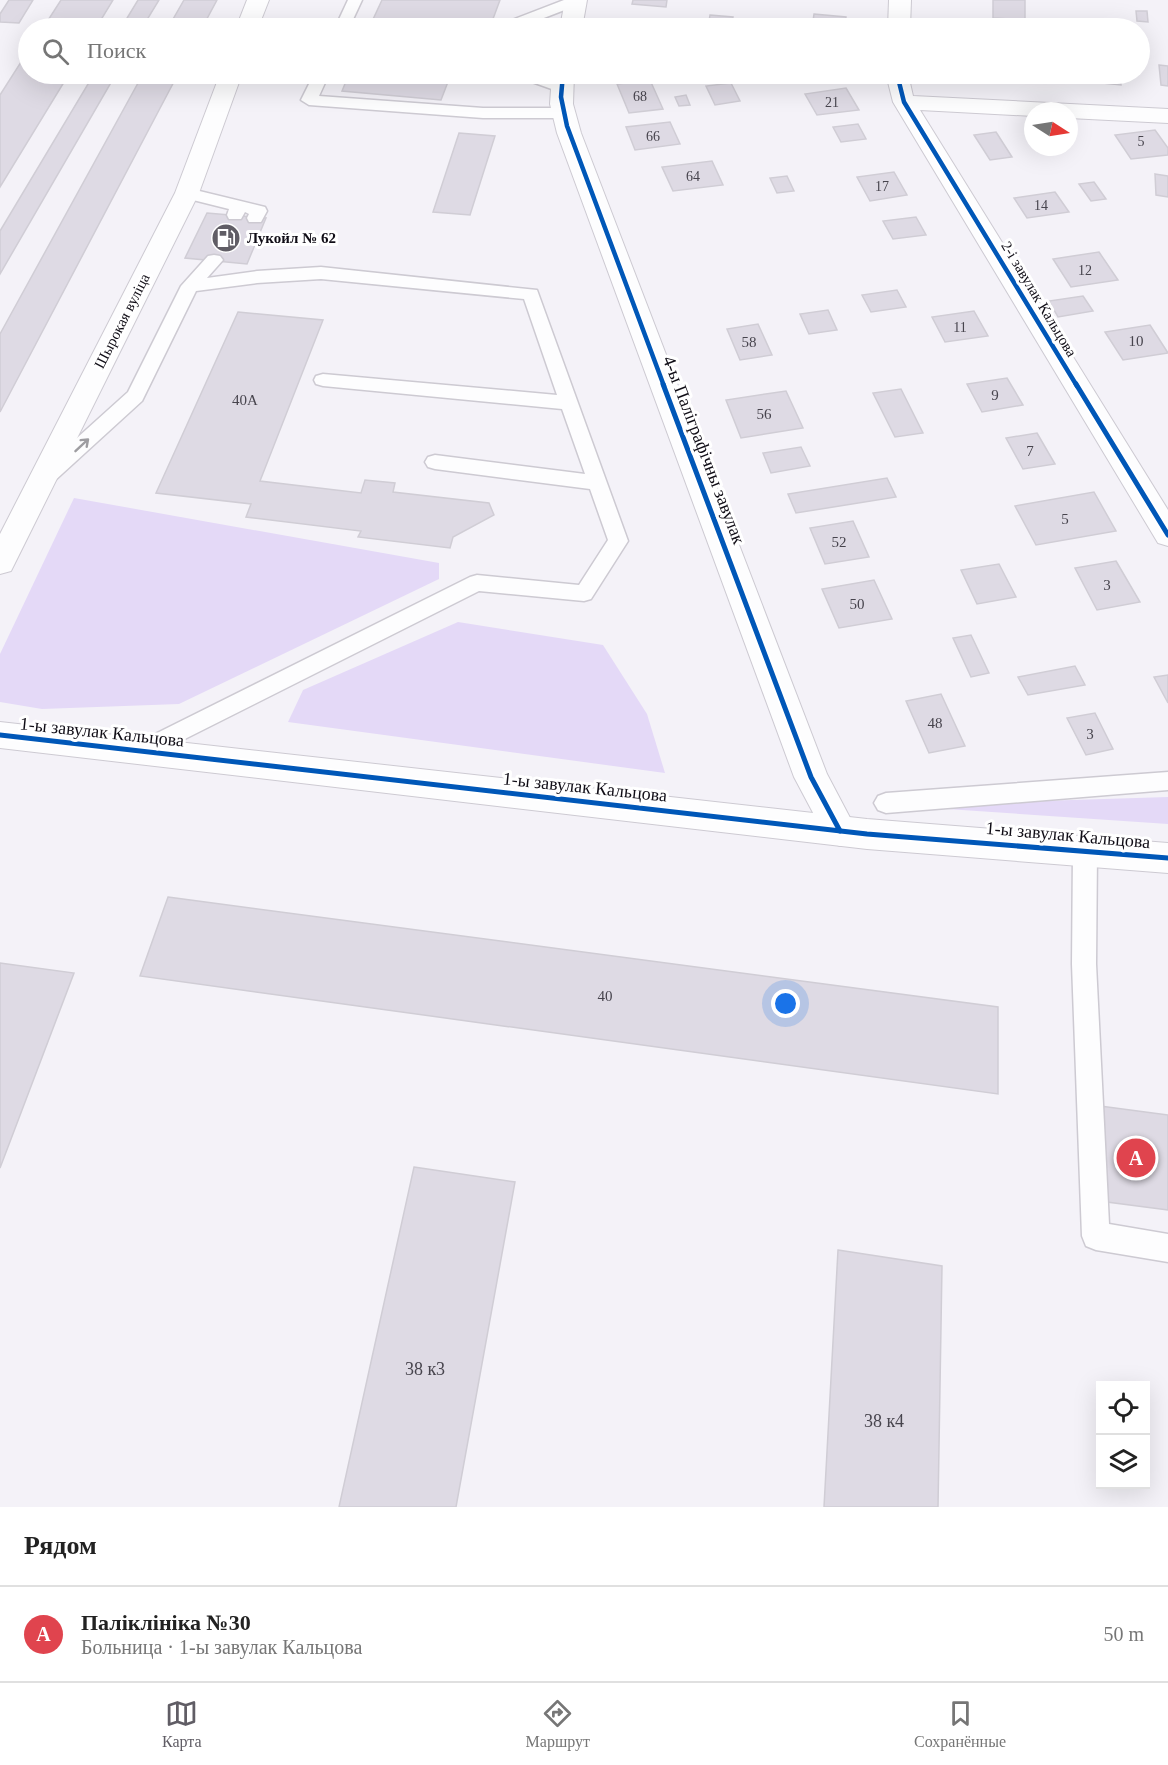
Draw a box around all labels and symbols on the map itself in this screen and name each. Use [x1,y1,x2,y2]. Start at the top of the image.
house number: 68 [633,89,647,104]
house number: 21 [825,95,839,110]
north arrow [1024,102,1078,156]
house number: 66 [646,129,660,144]
house number: 5 [1138,134,1145,149]
house number: 64 [686,169,700,184]
house number: 17 [875,179,889,194]
house number: 14 [1034,198,1048,213]
fuel station icon: Лукойл № 62 [210,222,242,254]
place label: Лукойл № 62 [247,230,336,246]
street label: 2-і завулак Кальцова [998,238,1080,360]
house number: 12 [1078,263,1092,278]
street label: Шырокая вуліца [91,271,153,371]
house number: 11 [953,320,967,335]
house number: 10 [1129,333,1144,349]
house number: 58 [742,334,757,350]
street label: 4-ы Паліграфічны завулак [659,353,749,547]
house number: 9 [991,387,999,403]
house number: 40А [232,392,258,408]
house number: 56 [757,406,772,422]
one-way arrow [74,438,89,452]
house number: 7 [1026,443,1034,459]
house number: 5 [1061,511,1069,527]
house number: 52 [832,534,847,550]
house number: 3 [1103,577,1111,593]
house number: 50 [850,596,865,612]
street label: 1-ы завулак Кальцова [19,713,185,751]
house number: 48 [928,715,943,731]
house number: 3 [1086,726,1094,742]
street label: 1-ы завулак Кальцова [502,768,668,806]
street label: 1-ы завулак Кальцова [985,818,1151,852]
house number: 40 [598,988,613,1004]
your location [771,989,800,1018]
pin: A [1116,1136,1156,1180]
house number: 38 к3 [405,1359,445,1379]
house number: 38 к4 [864,1411,904,1431]

